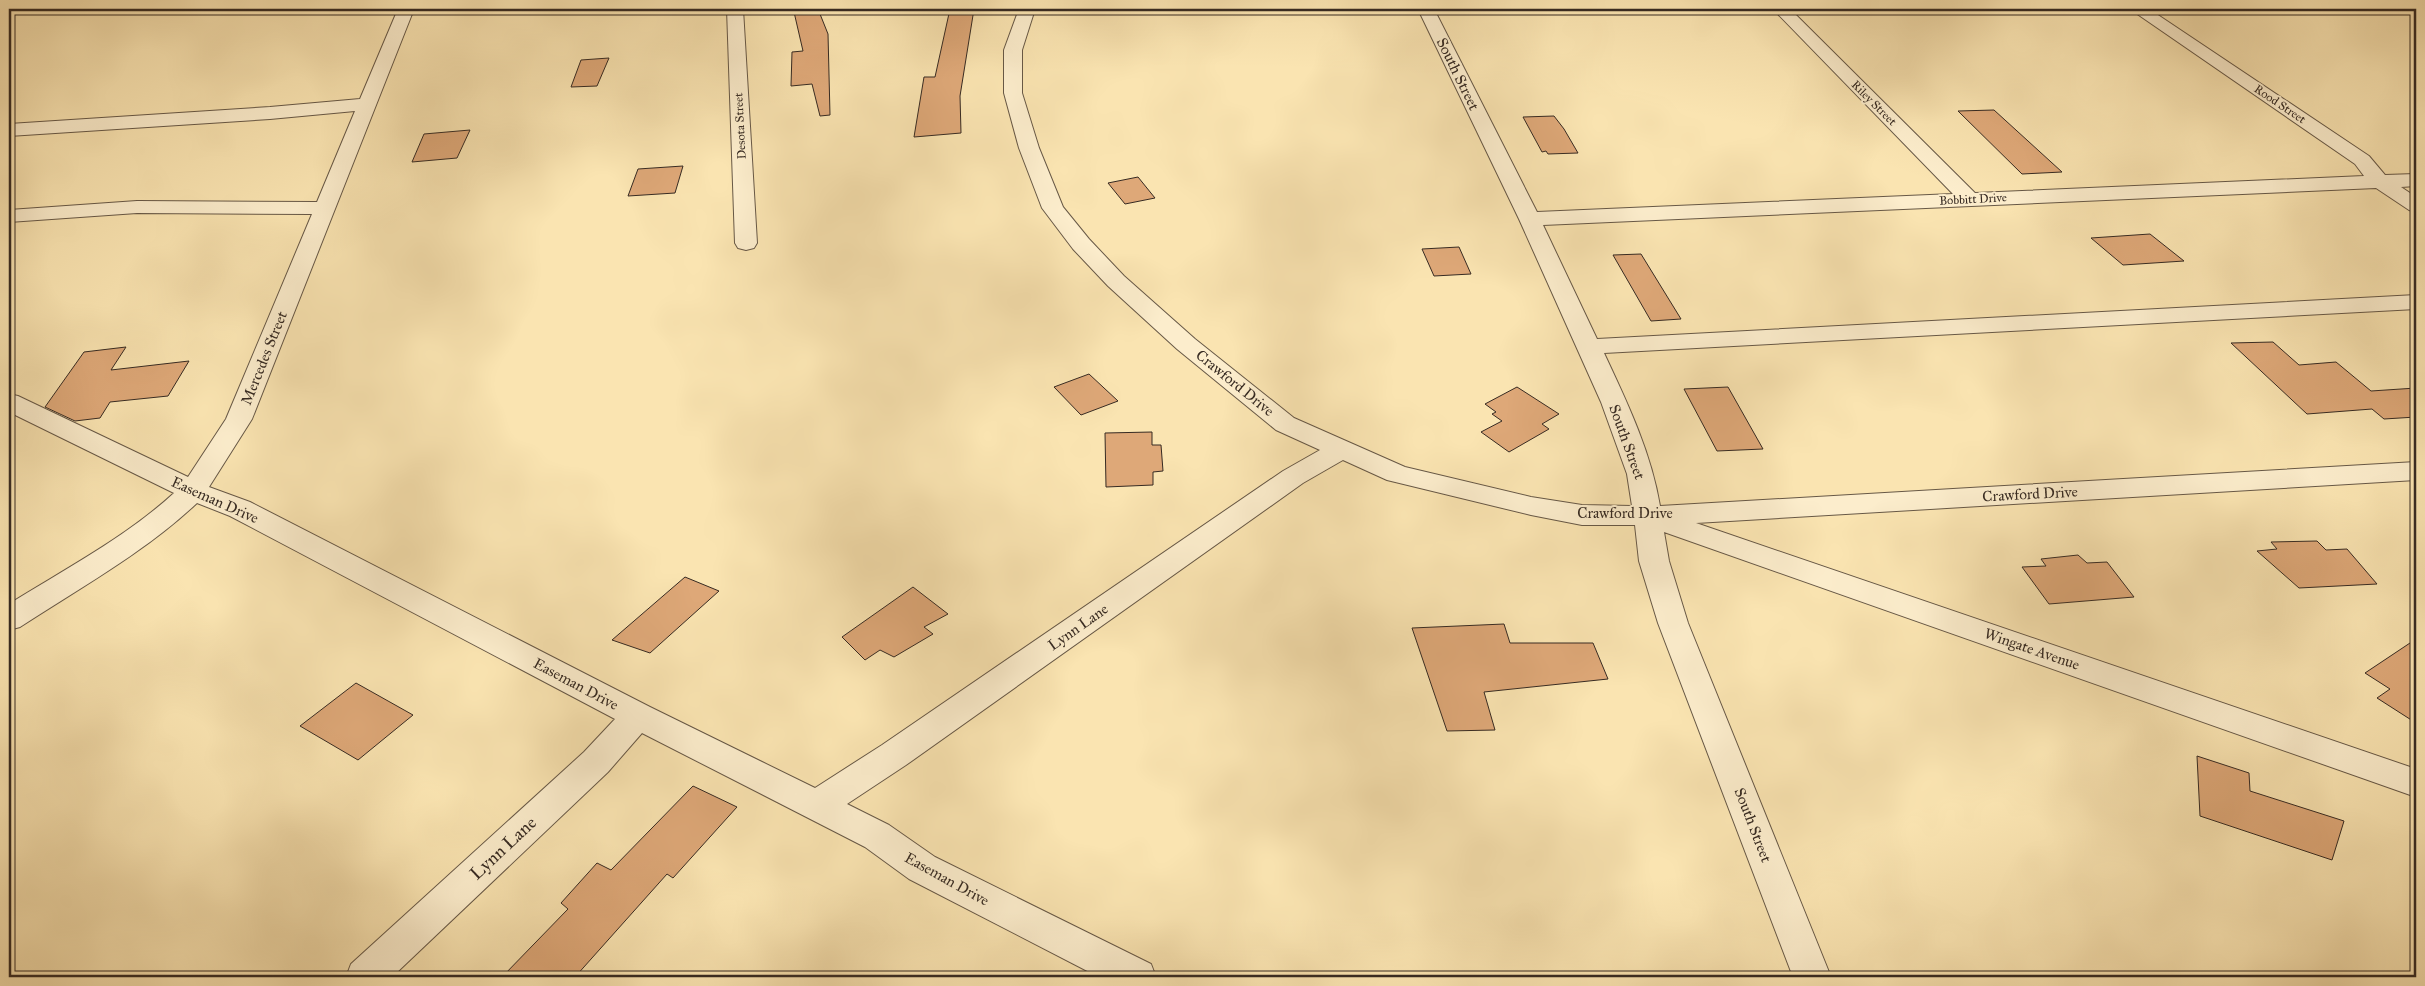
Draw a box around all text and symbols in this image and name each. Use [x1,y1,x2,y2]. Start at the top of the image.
street label: South Street [1433,35,1484,114]
street label: Riley Street [1849,78,1900,129]
street label: Rood Street [2252,82,2309,127]
street label: Desota Street [731,92,749,160]
street label: Bobbitt Drive [1939,190,2007,208]
street label: Mercedes Street [237,308,291,407]
street label: Crawford Drive [1192,346,1278,420]
street label: South Street [1605,402,1649,483]
street label: Easeman Drive [169,473,261,527]
street label: Crawford Drive [1982,483,2078,505]
street label: Crawford Drive [1577,504,1673,522]
street label: Lynn Lane [1045,600,1111,654]
street label: Wingate Avenue [1982,624,2082,674]
street label: Easeman Drive [530,654,622,714]
street label: South Street [1731,785,1776,865]
street label: Lynn Lane [465,812,541,884]
street label: Easeman Drive [902,848,992,910]

